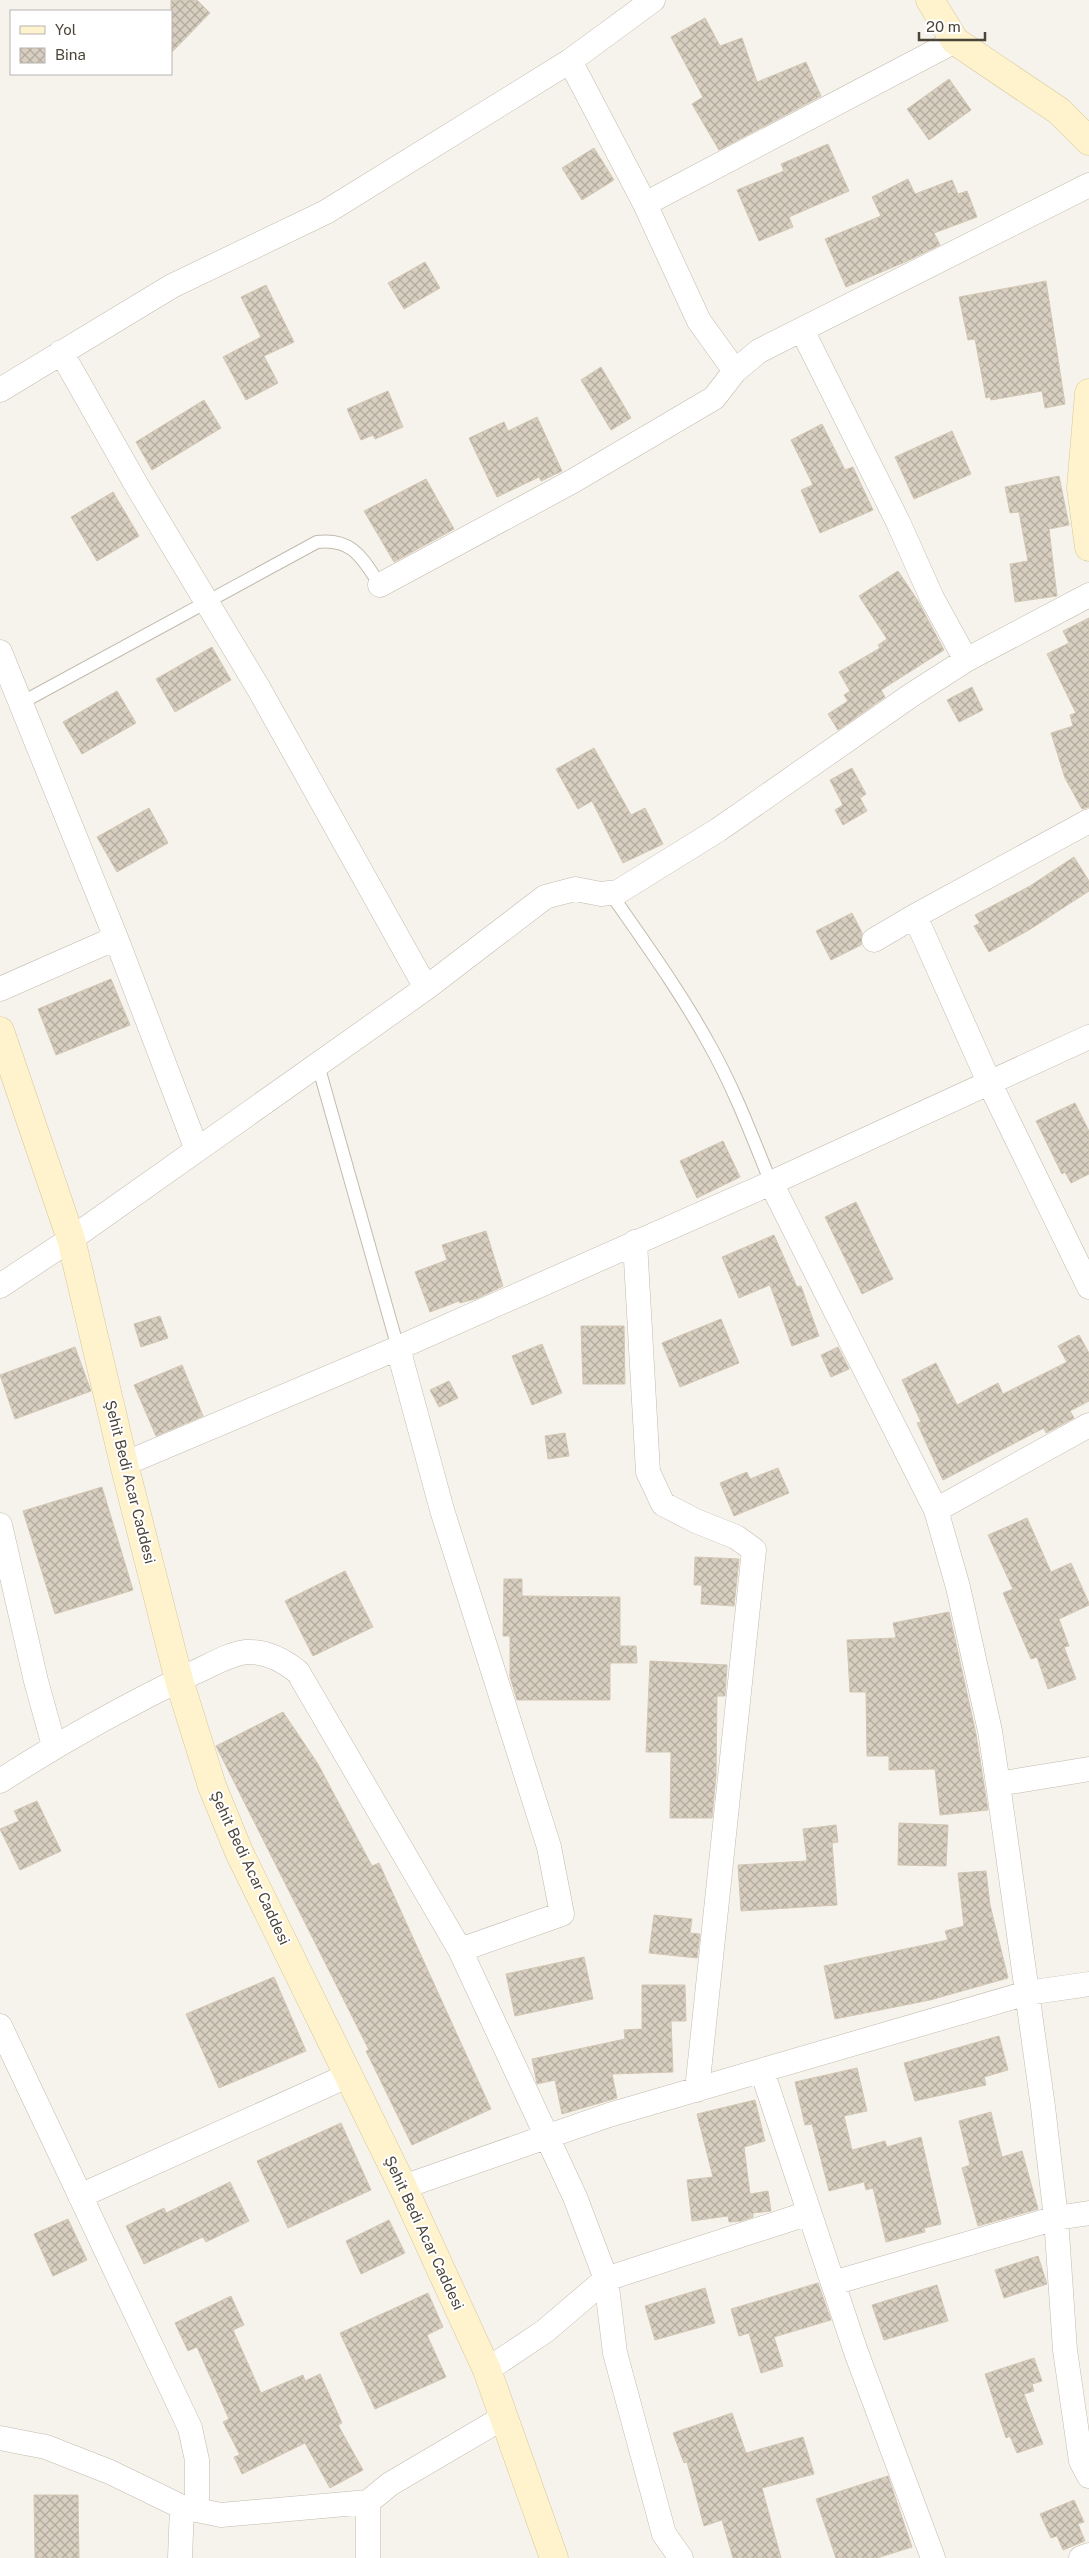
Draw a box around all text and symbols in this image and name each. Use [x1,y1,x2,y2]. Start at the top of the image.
legend [10,10,172,75]
scale bar [919,10,985,42]
text: 20 m [926,18,961,35]
text: Yol [55,21,76,38]
text: Bina [55,46,86,63]
street label: Şehit Bedi Acar Caddesi [102,1398,159,1565]
street label: Şehit Bedi Acar Caddesi [207,1788,294,1947]
street label: Şehit Bedi Acar Caddesi [381,2153,468,2312]

